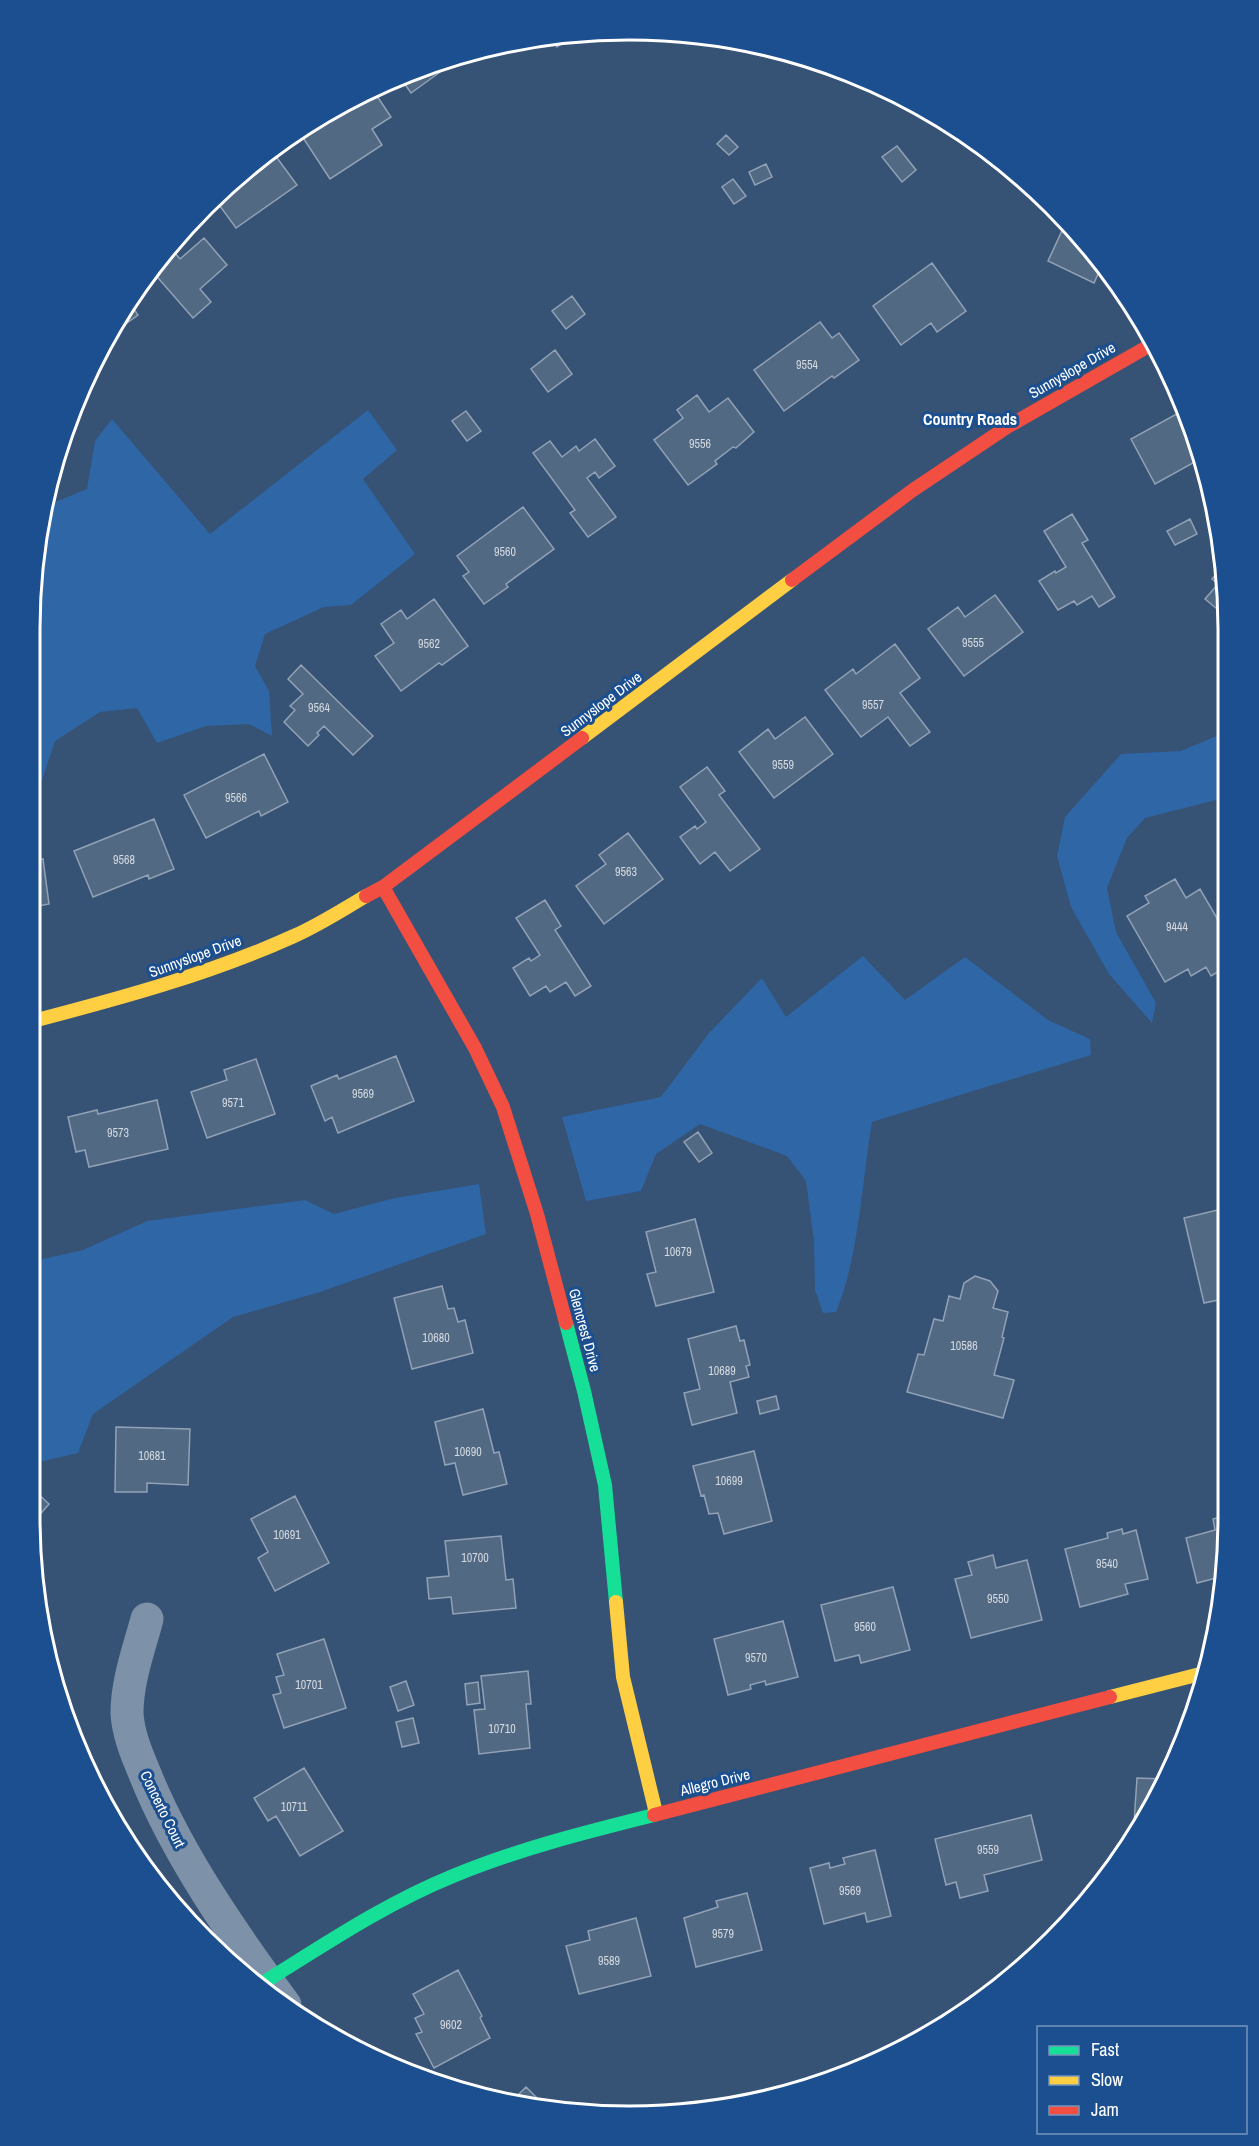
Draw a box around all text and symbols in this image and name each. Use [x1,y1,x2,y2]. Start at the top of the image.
street label: Sunnyslope Drive [1025,337,1119,403]
house number: 9554 [796,357,818,373]
district label: Country Roads [923,408,1017,430]
house number: 9556 [689,436,711,452]
house number: 9560 [494,544,516,560]
house number: 9555 [962,635,984,651]
house number: 9562 [418,636,440,652]
street label: Sunnyslope Drive [556,666,646,742]
house number: 9557 [862,697,884,713]
house number: 9564 [308,700,330,716]
house number: 9559 [772,757,794,773]
house number: 9566 [225,790,247,806]
house number: 9568 [113,852,135,868]
house number: 9563 [615,864,637,880]
house number: 9444 [1166,919,1188,935]
street label: Sunnyslope Drive [146,929,244,982]
house number: 9569 [352,1086,374,1102]
house number: 9571 [222,1095,244,1111]
house number: 9573 [107,1125,129,1141]
house number: 10679 [664,1244,692,1260]
street label: Glencrest Drive [564,1286,606,1374]
house number: 10680 [422,1330,450,1346]
house number: 10586 [950,1338,978,1354]
house number: 10689 [708,1363,736,1379]
house number: 10690 [454,1444,482,1460]
house number: 10681 [138,1448,166,1464]
house number: 10699 [715,1473,743,1489]
house number: 10691 [273,1527,301,1543]
house number: 10700 [461,1550,489,1566]
house number: 9540 [1096,1556,1118,1572]
house number: 9550 [987,1591,1009,1607]
house number: 9560 [854,1619,876,1635]
house number: 9570 [745,1650,767,1666]
house number: 10701 [295,1677,323,1693]
house number: 10710 [488,1721,516,1737]
street label: Allegro Drive [677,1763,752,1801]
street label: Concerto Court [135,1767,191,1852]
house number: 10711 [281,1799,308,1815]
house number: 9559 [977,1842,999,1858]
house number: 9569 [839,1883,861,1899]
house number: 9579 [712,1926,734,1942]
house number: 9589 [598,1953,620,1969]
house number: 9602 [440,2017,462,2033]
legend [1037,2026,1247,2134]
text: Fast [1091,2037,1119,2062]
text: Slow [1091,2067,1123,2092]
text: Jam [1091,2097,1119,2122]

